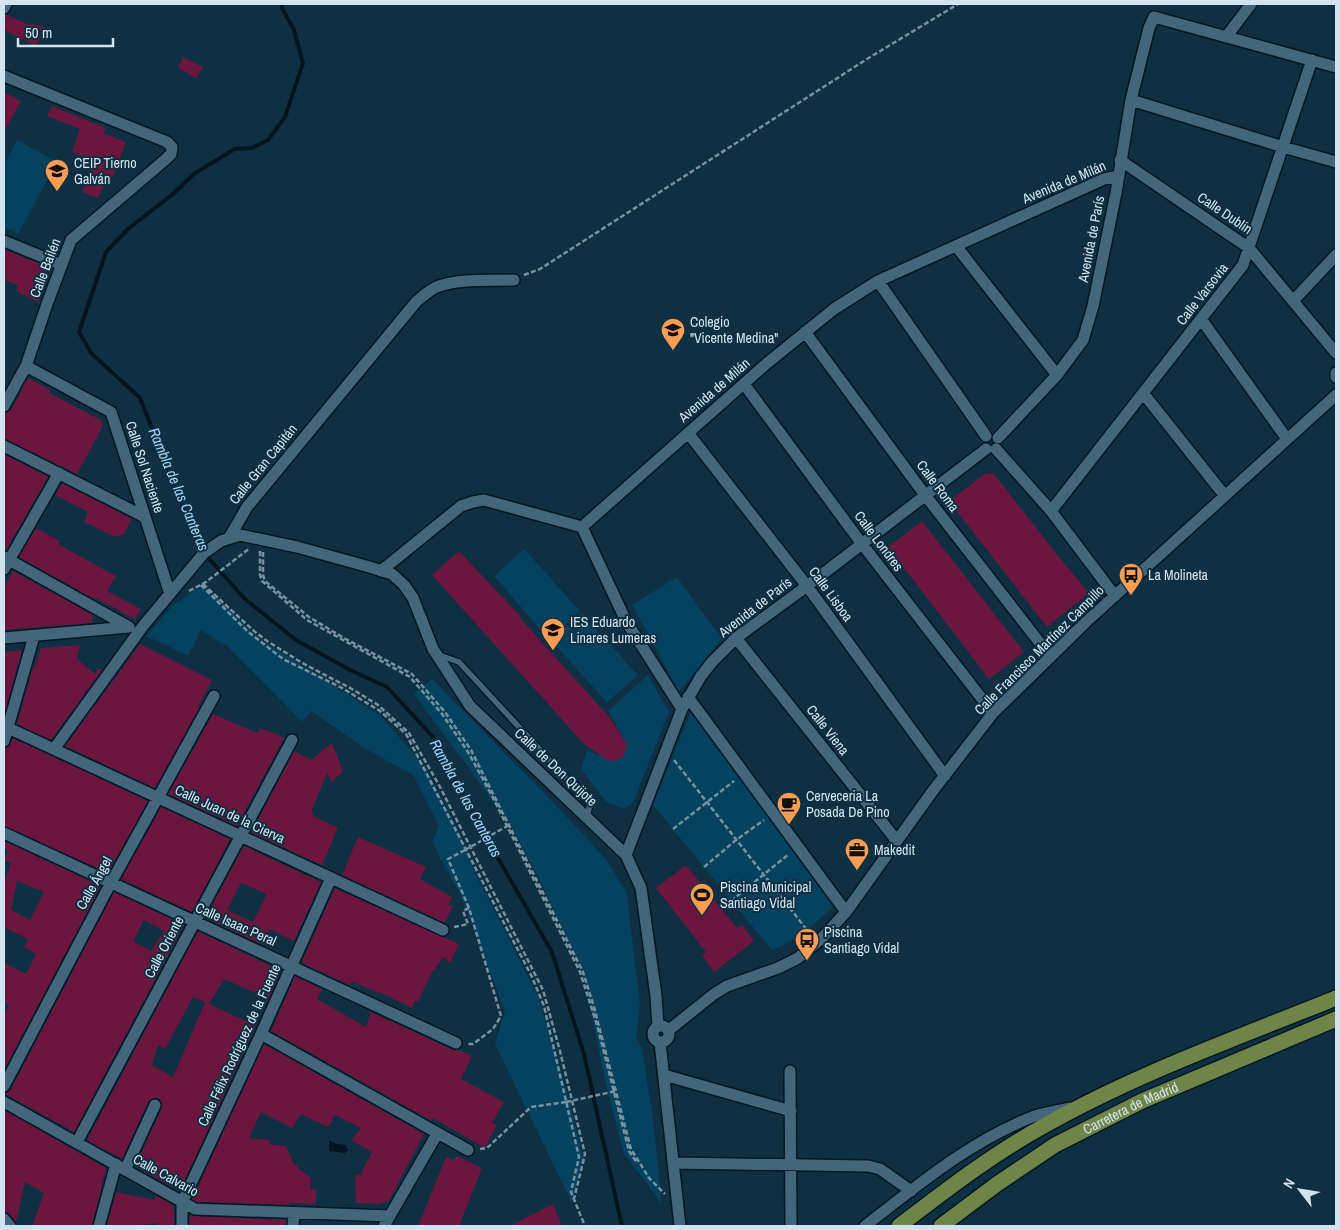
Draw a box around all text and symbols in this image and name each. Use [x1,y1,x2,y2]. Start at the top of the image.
scale bar [18,15,112,47]
text: 50 m [25,22,52,43]
place label: CEIP Tierno Galván [74,154,137,188]
street label: Avenida de Milán [1019,156,1109,208]
school or university icon: CEIP Tierno Galván [44,158,70,192]
street label: Calle Dublín [1194,188,1256,238]
street label: Avenida de París [1074,194,1108,285]
street label: Calle Bailén [26,236,64,300]
street label: Calle Varsovia [1172,259,1232,329]
place label: Colegio "Vicente Medina" [690,313,778,347]
school or university icon: Colegio "Vicente Medina" [660,317,686,351]
street label: Avenida de Milán [674,354,754,427]
street label: Calle Sol Naciente [122,419,168,515]
street label: Calle Gran Capitán [225,420,301,508]
water label: Rambla de las Canteras [144,424,214,554]
street label: Calle Roma [913,457,964,516]
street label: Calle Londres [850,507,908,575]
bus stop icon: La Molineta [1118,562,1144,596]
street label: Calle Lisboa [805,563,857,626]
place label: La Molineta [1148,566,1209,584]
street label: Avenida de París [714,573,795,642]
street label: Calle Francisco Martínez Campillo [970,581,1108,719]
place label: IES Eduardo Linares Lumeras [570,613,656,647]
school or university icon: IES Eduardo Linares Lumeras [540,617,566,651]
street label: Calle Viena [803,701,854,759]
street label: Calle de Don Quijote [511,724,601,810]
water label: Rambla de las Canteras [425,735,507,861]
street label: Calle Juan de la Cierva [172,781,288,848]
place label: Cerveceria La Posada De Pino [806,787,890,821]
cafe icon: Cerveceria La Posada De Pino [776,791,802,825]
office icon: Makedit [844,837,870,871]
place label: Makedit [874,841,915,859]
street label: Calle Ángel [72,853,116,913]
place label: Piscina Municipal Santiago Vidal [720,878,811,912]
sports icon: Piscina Municipal Santiago Vidal [689,882,715,916]
street label: Calle Isaac Peral [193,898,279,950]
street label: Calle Oriente [140,913,188,981]
place label: Piscina Santiago Vidal [824,923,899,957]
bus stop icon: Piscina Santiago Vidal [794,927,820,961]
street label: Calle Félix Rodríguez de la Fuente [193,961,285,1129]
street label: Carretera de Madrid [1080,1078,1181,1138]
street label: Calle Calvario [130,1150,202,1200]
north arrow [1275,1165,1325,1215]
text: N [1279,1175,1299,1191]

